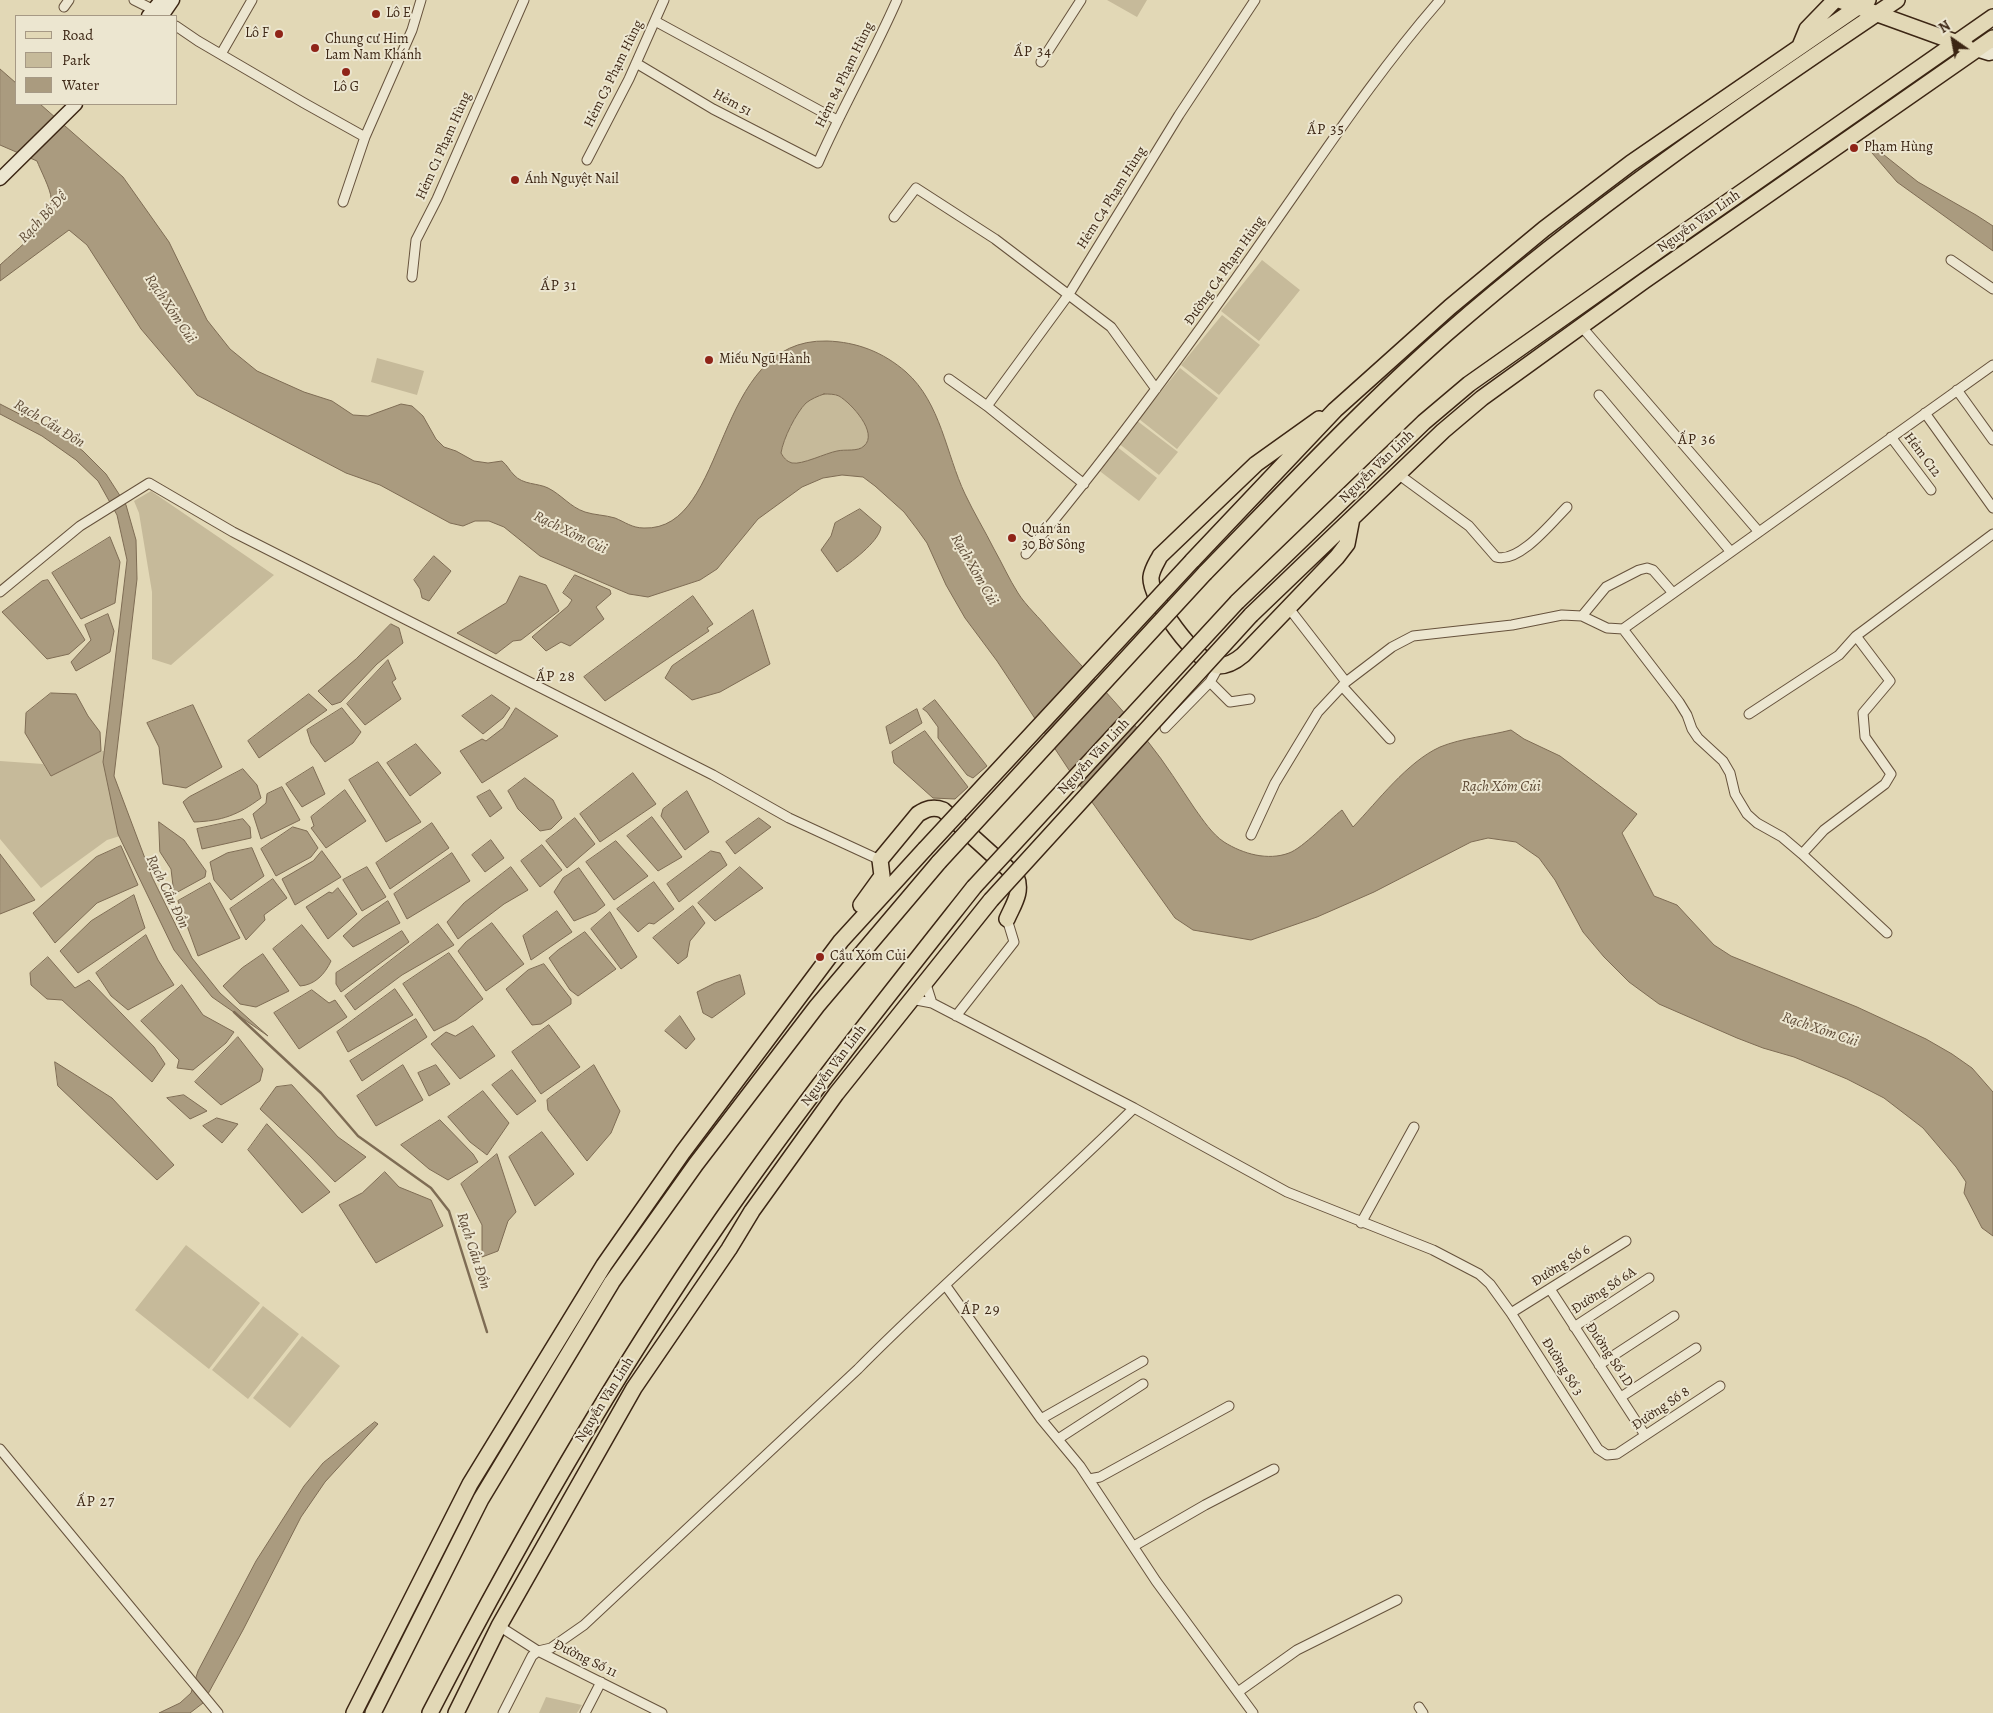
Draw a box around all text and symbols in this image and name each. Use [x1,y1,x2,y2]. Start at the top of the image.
place label: Lô E [386,6,411,22]
marker: Lô E [370,8,382,20]
legend [15,15,178,105]
north arrow [1928,15,1978,65]
text: N [1935,16,1954,38]
street label: Hẻm C3 Phạm Hùng [581,18,647,130]
street label: Hẻm 84 Phạm Hùng [812,19,878,131]
text: Road [62,25,93,45]
place label: Lô F [245,26,269,42]
marker: Lô F [273,28,285,40]
place label: Chung cư Him Lam Nam Khánh [325,32,422,64]
marker: Chung cư Him Lam Nam Khánh [309,42,321,54]
district label: ẤP 34 [1013,43,1053,61]
text: Park [62,50,90,70]
marker: Lô G [340,66,352,78]
text: Water [62,75,99,95]
place label: Lô G [333,80,359,96]
street label: Hẻm 51 [710,86,754,120]
street label: Hẻm C1 Phạm Hùng [413,89,475,203]
district label: ẤP 35 [1307,121,1345,139]
place label: Phạm Hùng [1864,140,1933,156]
marker: Phạm Hùng [1848,142,1860,154]
street label: Hẻm C4 Phạm Hùng [1074,144,1150,252]
place label: Ánh Nguyệt Nail [525,172,619,188]
marker: Ánh Nguyệt Nail [509,174,521,186]
street label: Nguyễn Văn Linh [1654,187,1744,257]
water label: Rạch Bồ Đề [15,189,71,247]
street label: Đường C4 Phạm Hủng [1181,213,1269,329]
water label: Rạch Xóm Củi [140,271,200,347]
district label: ẤP 31 [540,277,578,295]
place label: Miếu Ngũ Hành [719,352,810,368]
marker: Miếu Ngũ Hành [703,354,715,366]
water label: Rạch Cầu Đồn [10,396,88,452]
street label: Nguyễn Văn Linh [1336,427,1418,507]
street label: Hẻm C12 [1900,430,1944,480]
district label: ẤP 36 [1677,431,1717,449]
water label: Rạch Xóm Củi [530,508,610,558]
place label: Quán ăn 30 Bờ Sông [1022,522,1085,554]
water label: Rạch Xóm Củi [946,531,1002,609]
marker: Quán ăn 30 Bờ Sông [1006,532,1018,544]
district label: ẤP 28 [536,668,576,686]
street label: Nguyễn Văn Linh [1055,716,1133,798]
water label: Rạch Xóm Củi [1461,778,1541,796]
water label: Rạch Cầu Đồn [141,852,193,932]
place label: Cầu Xóm Củi [830,949,906,965]
marker: Cầu Xóm Củi [814,951,826,963]
water label: Rạch Xóm Củi [1780,1009,1860,1051]
street label: Nguyễn Văn Linh [798,1022,870,1110]
water label: Rạch Cầu Đồn [452,1210,494,1292]
street label: Đường Số 6 [1529,1241,1593,1291]
street label: Đường Số 6A [1568,1264,1640,1318]
district label: ẤP 29 [961,1301,1001,1319]
street label: Đường Số 1D [1581,1320,1637,1390]
street label: Đường Số 3 [1538,1335,1586,1399]
street label: Nguyễn Văn Linh [572,1354,638,1446]
street label: Đường Số 8 [1629,1384,1693,1434]
district label: ẤP 27 [76,1493,116,1511]
street label: Đường Số 11 [550,1636,620,1682]

